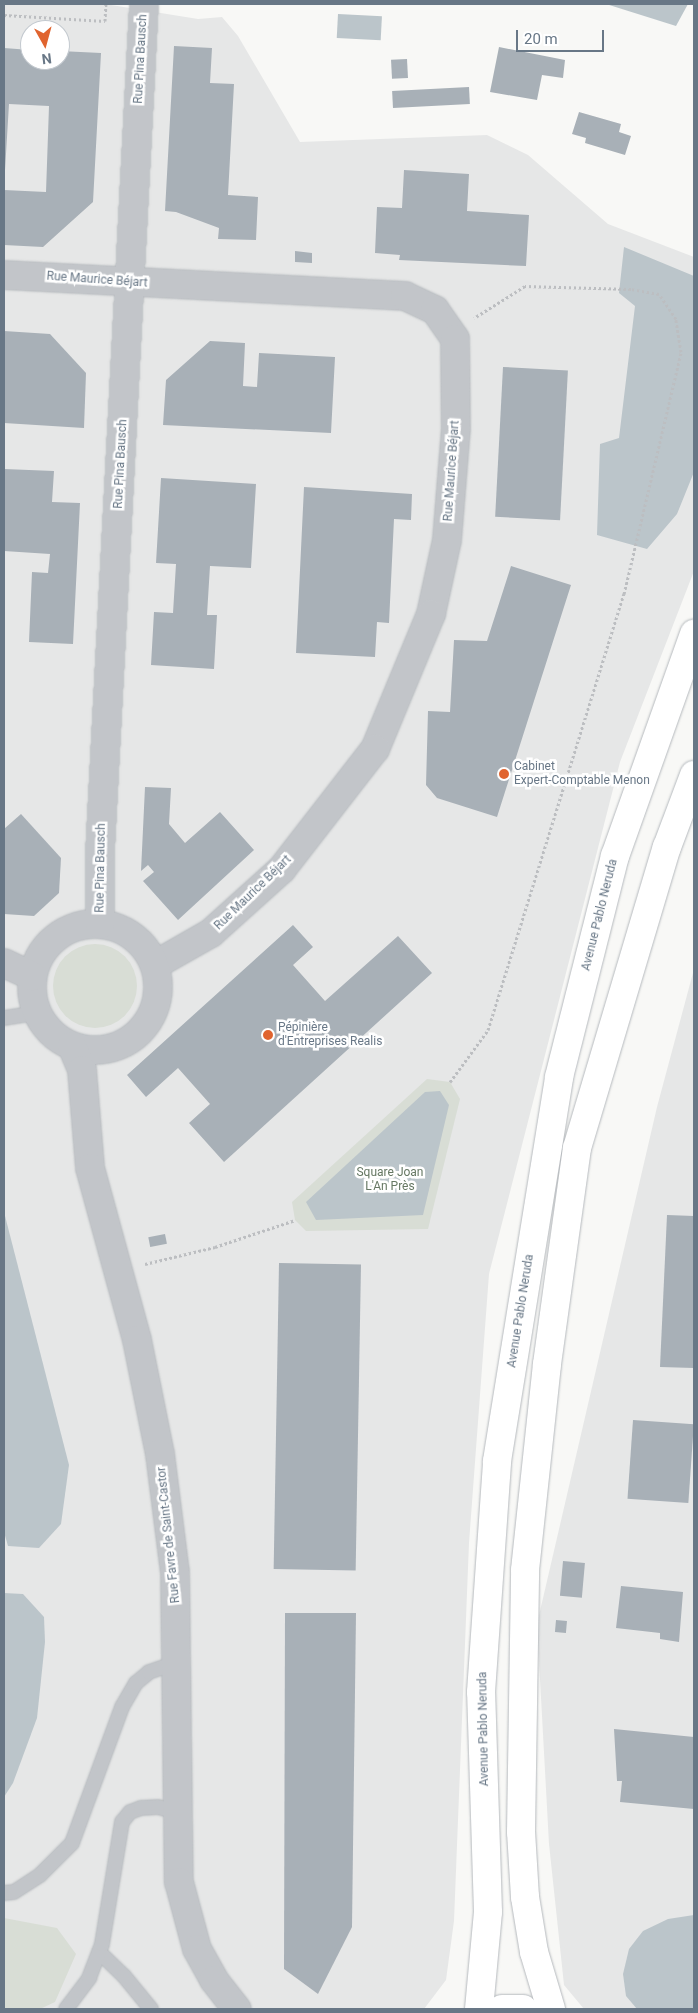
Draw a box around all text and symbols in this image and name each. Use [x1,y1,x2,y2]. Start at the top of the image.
street label: Rue Pina Bausch [131,14,151,104]
north arrow [20,20,70,70]
scale bar [518,20,606,52]
text: 20 m [524,30,558,48]
text: N [41,50,53,67]
street label: Rue Maurice Béjart [46,269,148,291]
street label: Rue Pina Bausch [111,419,131,509]
street label: Rue Maurice Béjart [441,420,463,522]
place label: Cabinet Expert-Comptable Menon [514,760,650,788]
marker: Cabinet Expert-Comptable Menon [498,768,510,780]
street label: Rue Pina Bausch [93,823,109,913]
street label: Rue Maurice Béjart [212,853,294,933]
street label: Avenue Pablo Neruda [579,858,621,972]
place label: Pépinière d'Entreprises Realis [278,1021,382,1049]
marker: Pépinière d'Entreprises Realis [262,1029,274,1041]
park label: Square Joan L'An Près [356,1166,424,1194]
street label: Avenue Pablo Neruda [505,1253,537,1369]
street label: Rue Favre de Saint-Castor [155,1466,183,1604]
street label: Avenue Pablo Neruda [476,1672,492,1786]

